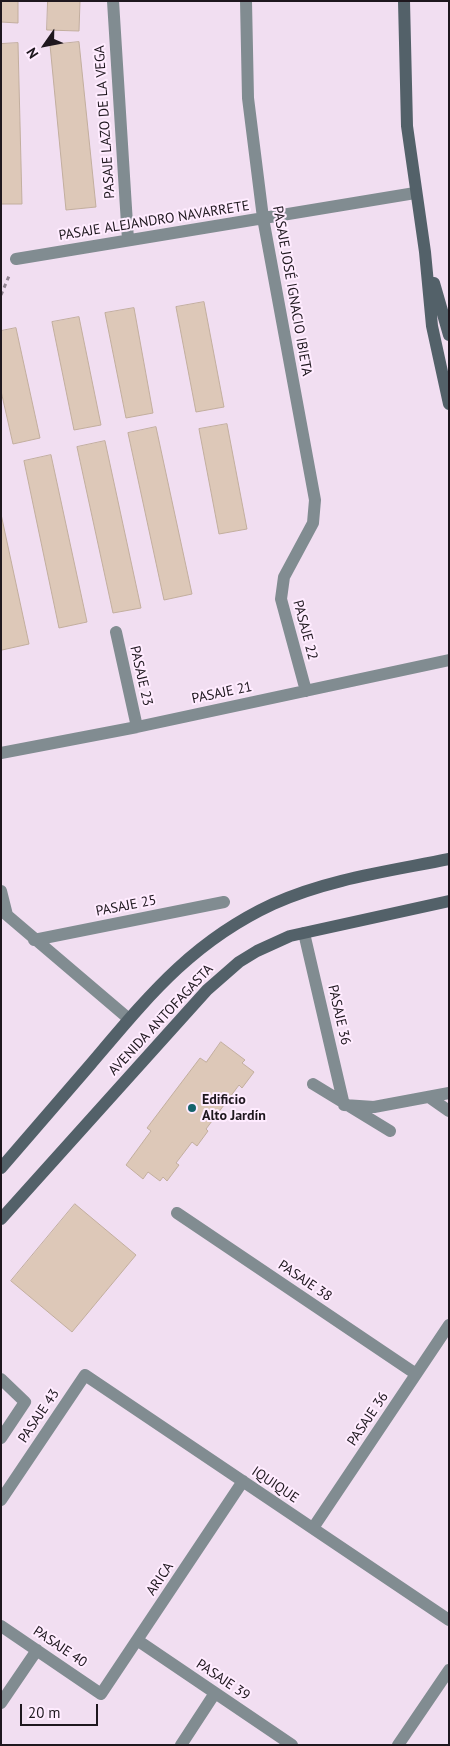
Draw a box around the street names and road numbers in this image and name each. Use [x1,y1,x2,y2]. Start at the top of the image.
street label: PASAJE LAZO DE LA VEGA [91,45,119,199]
street label: PASAJE ALEJANDRO NAVARRETE [57,198,251,244]
street label: PASAJE JOSÉ IGNACIO IBIETA [269,205,315,377]
street label: PASAJE 22 [289,598,321,662]
street label: PASAJE 23 [126,644,156,708]
street label: PASAJE 21 [190,678,254,708]
street label: PASAJE 25 [94,892,158,920]
street label: AVENIDA ANTOFAGASTA [105,961,217,1079]
street label: PASAJE 36 [324,983,354,1047]
street label: PASAJE 38 [275,1257,335,1305]
street label: PASAJE 43 [15,1386,63,1446]
street label: PASAJE 36 [344,1389,392,1449]
street label: IQUIQUE [248,1463,302,1507]
street label: ARICA [143,1559,177,1599]
street label: PASAJE 40 [30,1623,90,1671]
street label: PASAJE 39 [193,1656,253,1704]

